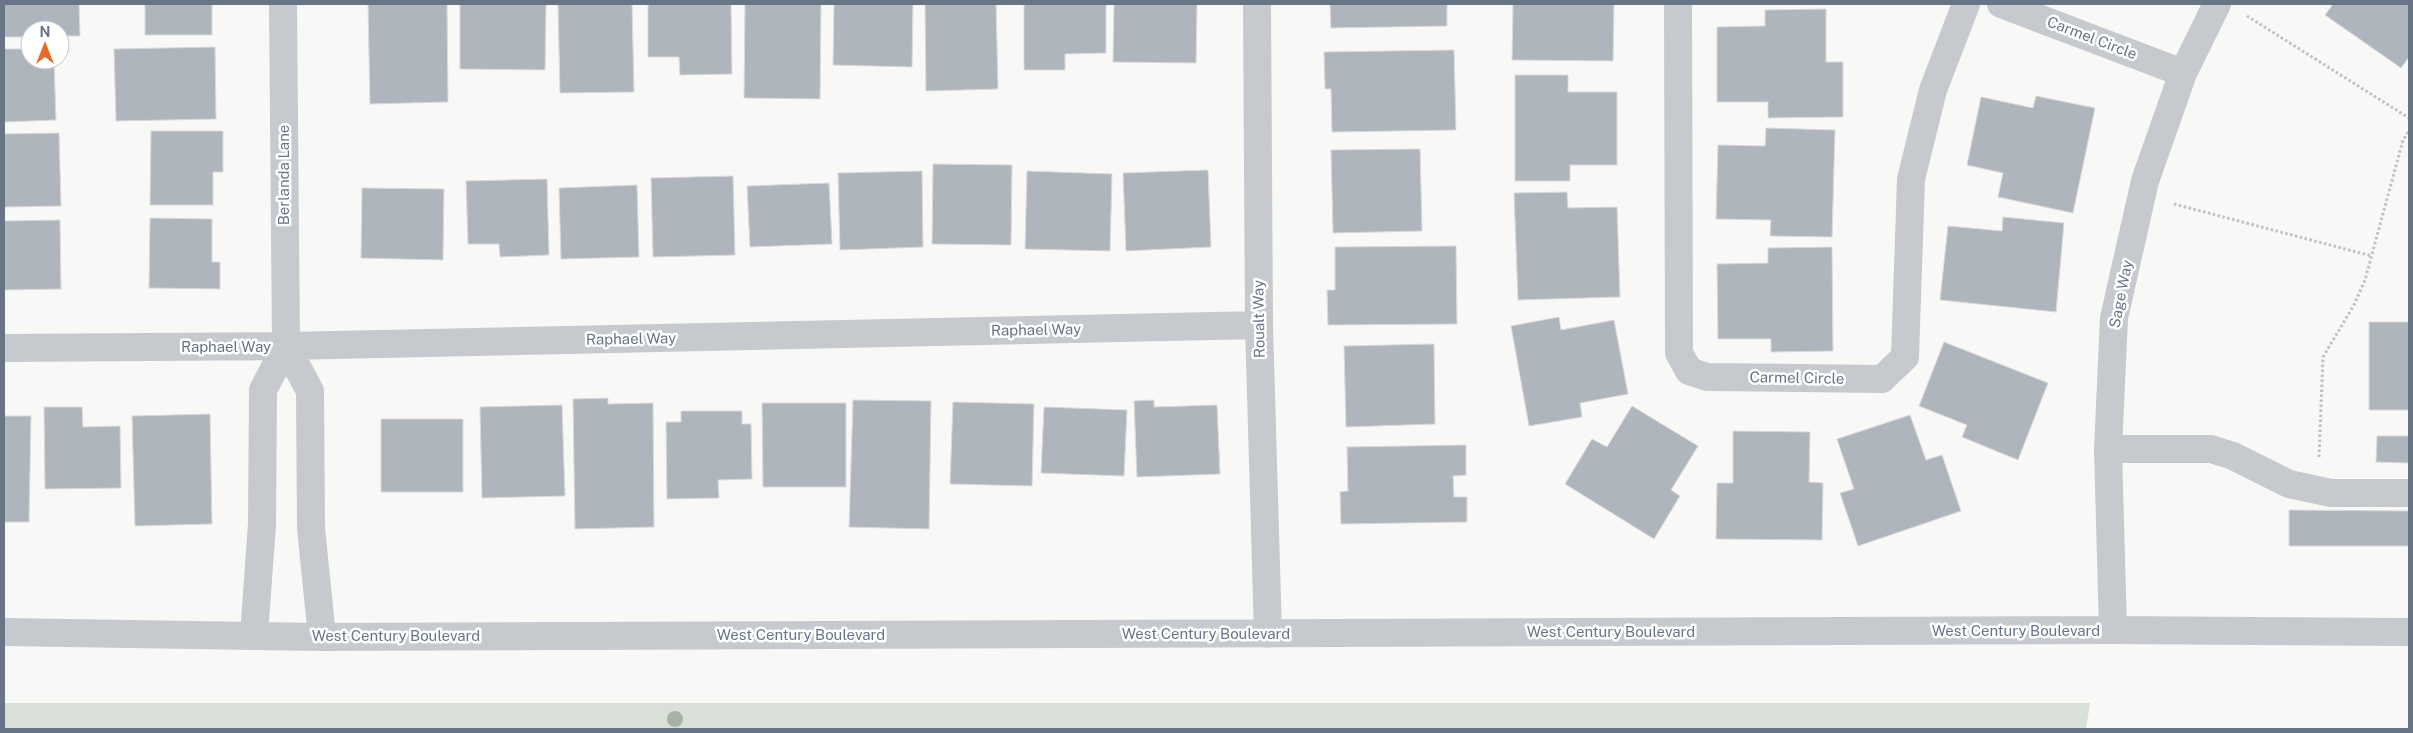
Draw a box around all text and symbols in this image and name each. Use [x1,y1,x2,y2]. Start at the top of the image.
street label: Carmel Circle [2045,13,2139,62]
north arrow [20,20,70,70]
text: N [40,24,50,40]
street label: Berlanda Lane [275,125,292,225]
street label: Sage Way [2106,259,2135,329]
street label: Roualt Way [1249,280,1268,358]
street label: Raphael Way [991,320,1081,339]
street label: Raphael Way [586,329,676,348]
street label: Raphael Way [181,338,271,355]
street label: Carmel Circle [1750,368,1844,387]
street label: West Century Boulevard [1932,622,2100,639]
street label: West Century Boulevard [1527,623,1695,640]
street label: West Century Boulevard [1122,625,1290,642]
street label: West Century Boulevard [717,626,885,643]
street label: West Century Boulevard [312,627,480,644]

